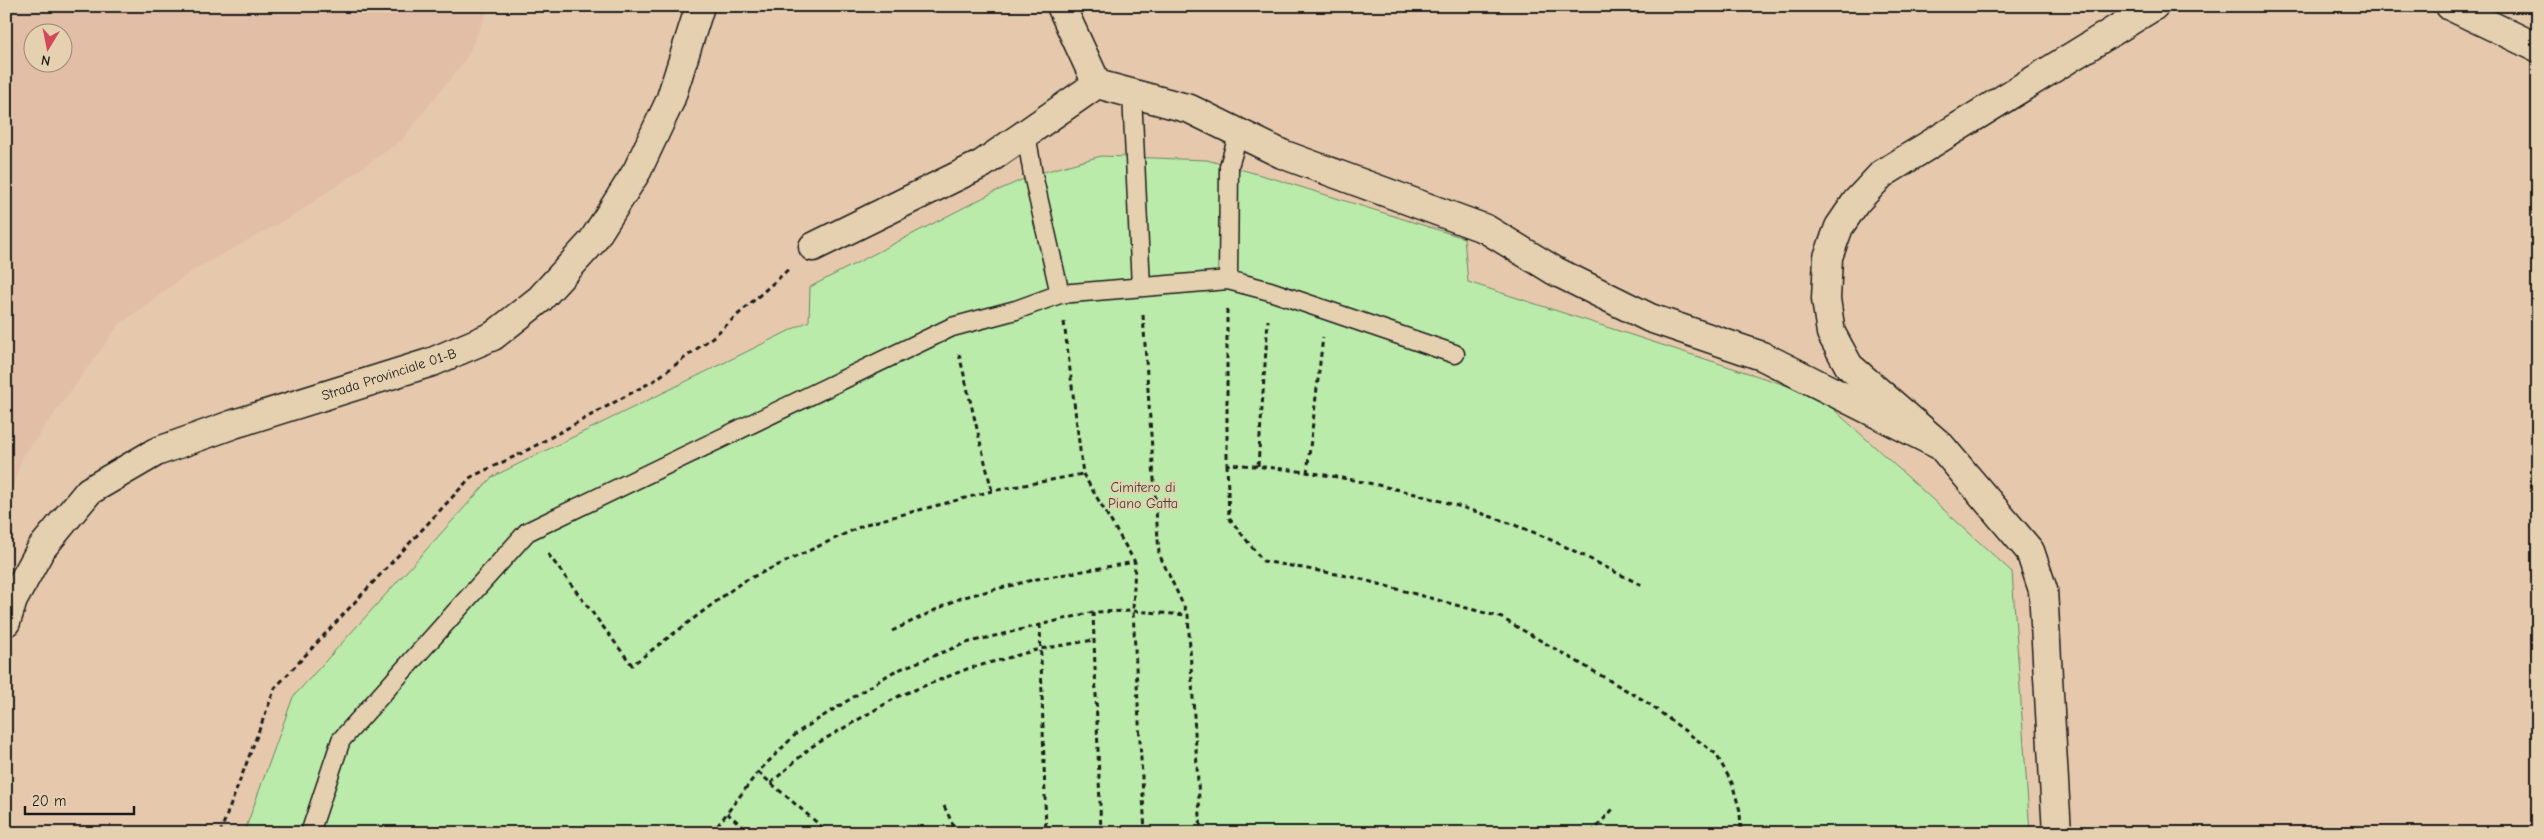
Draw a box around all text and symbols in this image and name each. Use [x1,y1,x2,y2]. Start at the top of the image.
north arrow [22,22,72,72]
text: N [40,51,52,69]
street label: Strada Provinciale 01-B [319,345,459,404]
park label: Cimitero di Piano Gatta [1108,479,1178,512]
scale bar [25,784,134,816]
text: 20 m [32,792,66,810]

